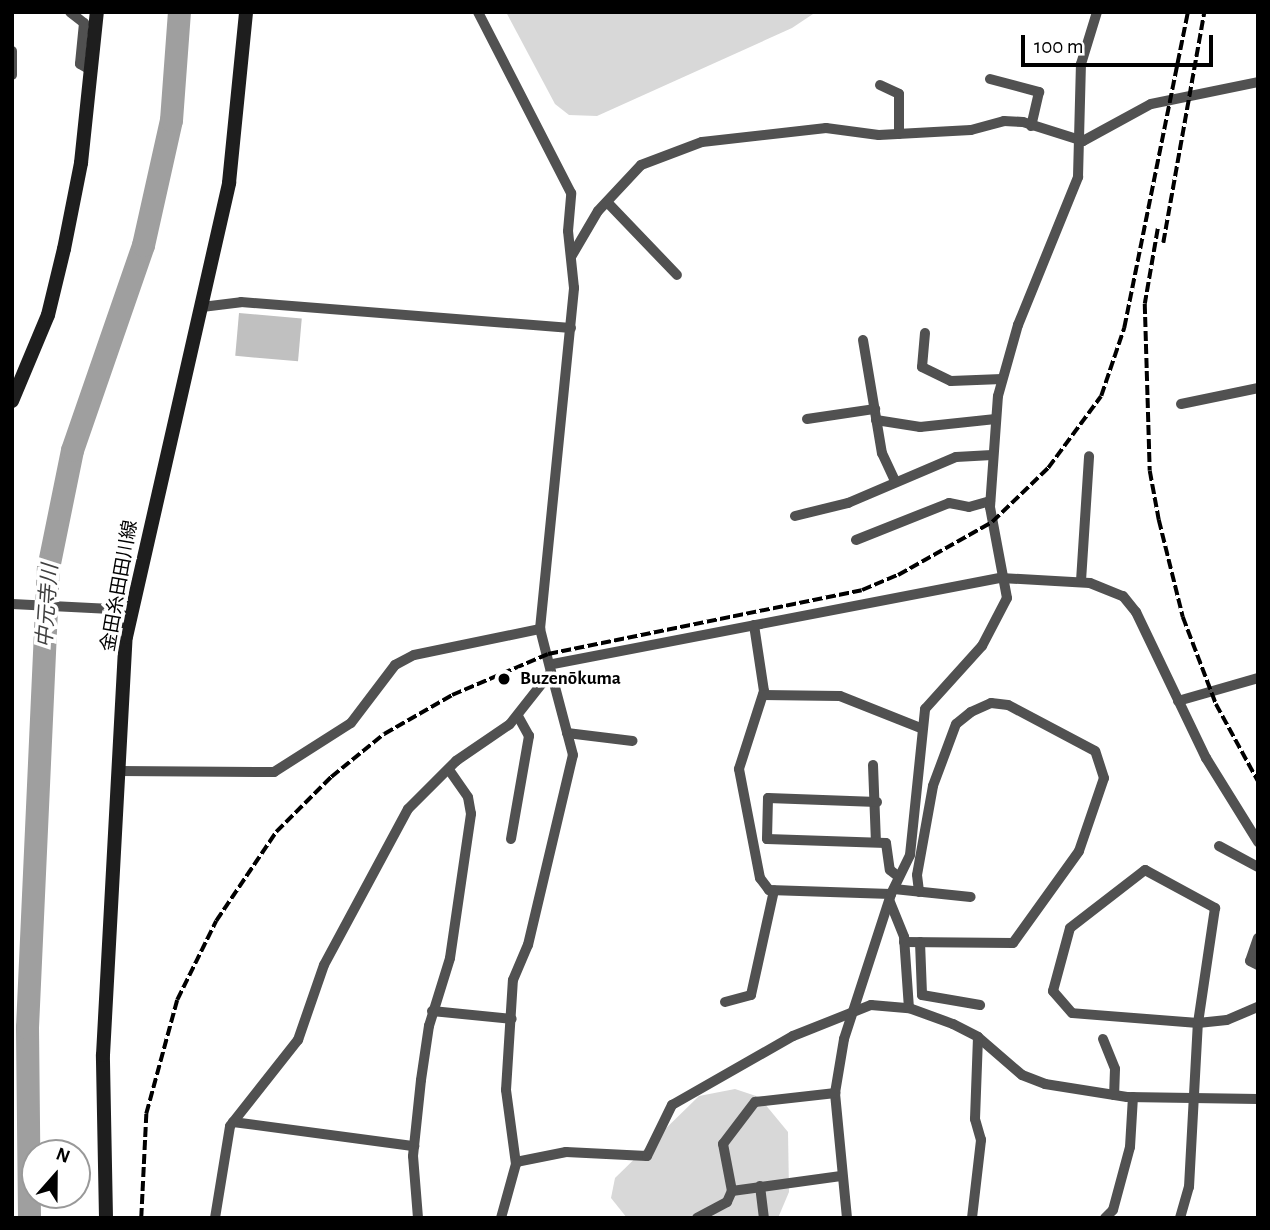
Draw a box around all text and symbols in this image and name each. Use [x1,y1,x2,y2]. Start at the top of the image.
scale bar [1025,21,1218,65]
text: 100 m [1034,36,1084,57]
street label: 金田糸田田川線 [97,519,143,653]
water label: 中元寺川 [33,563,63,649]
place label: Buzenōkuma [520,668,621,690]
marker: Buzenōkuma [494,669,514,689]
north arrow [21,1139,91,1209]
text: N [53,1145,73,1167]

